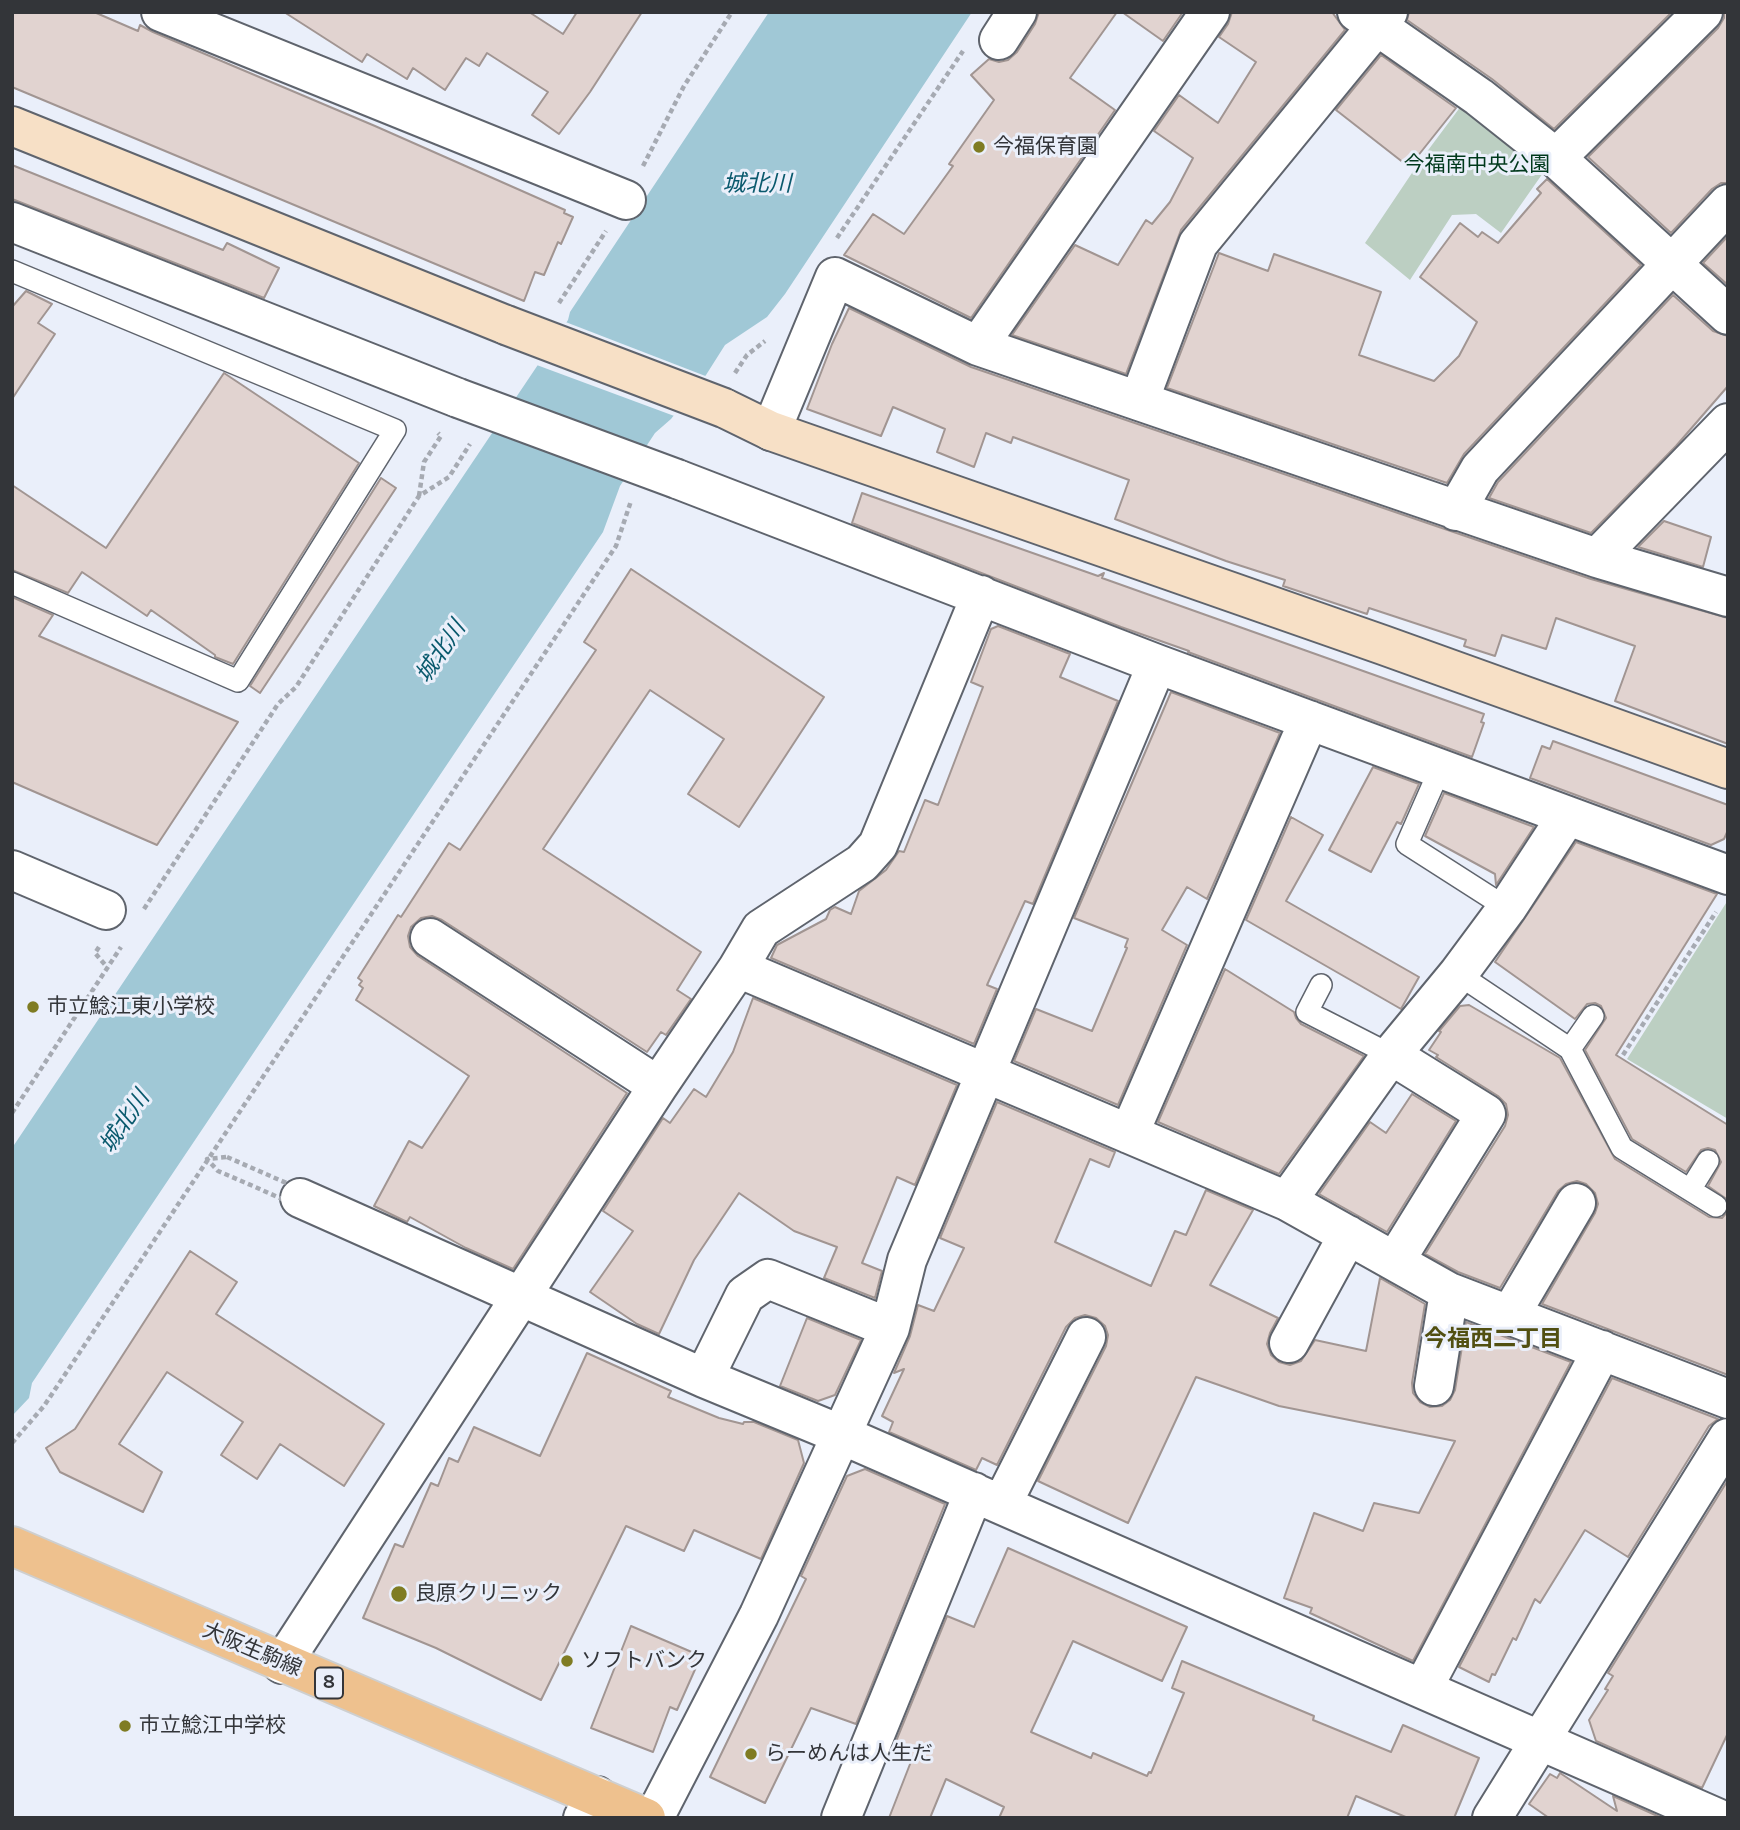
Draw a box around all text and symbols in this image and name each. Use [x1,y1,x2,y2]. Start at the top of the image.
place label: 今福保育園 [993,134,1098,160]
marker: 今福保育園 [971,139,987,155]
park label: 今福南中央公園 [1404,152,1550,178]
water label: 城北川 [723,170,791,198]
water label: 城北川 [410,616,472,688]
place label: 市立鯰江東小学校 [47,994,215,1020]
marker: 市立鯰江東小学校 [25,999,41,1015]
water label: 城北川 [94,1086,156,1158]
district label: 今福西二丁目 [1424,1325,1562,1353]
place label: 良原クリニック [415,1581,562,1607]
marker: 良原クリニック [389,1584,409,1604]
street label: 大阪生駒線 [199,1618,305,1682]
place label: ソフトバンク [581,1648,707,1674]
marker: ソフトバンク [559,1653,575,1669]
road number: 8 [315,1667,343,1698]
place label: 市立鯰江中学校 [139,1713,286,1739]
marker: 市立鯰江中学校 [117,1718,133,1734]
place label: らーめんは人生だ [765,1741,933,1767]
marker: らーめんは人生だ [743,1746,759,1762]

